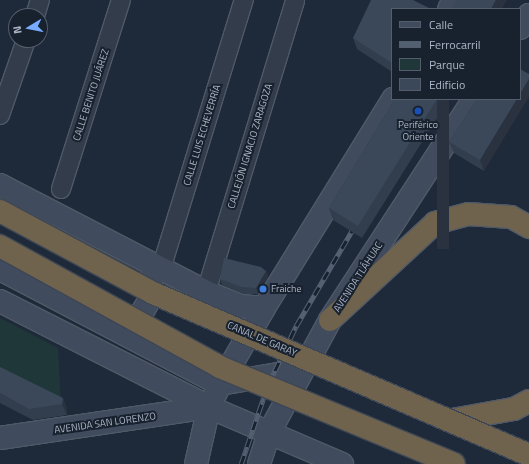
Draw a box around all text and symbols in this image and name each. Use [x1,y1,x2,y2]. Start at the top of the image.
north arrow [8,8,48,48]
legend [391,8,521,100]
text: Calle [429,15,453,34]
text: N [9,25,26,35]
text: Ferrocarril [429,35,481,54]
street label: CALLE BENITO JUÁREZ [70,48,112,142]
text: Parque [429,55,465,74]
text: Edificio [429,75,465,94]
street label: CALLEJÓN IGNACIO ZARAGOZA [225,82,275,210]
street label: CALLE LUIS ECHEVERRÍA [181,83,223,187]
marker: Periférico Oriente [412,105,424,117]
place label: Periférico Oriente [398,118,438,142]
street label: AVENIDA TLÁHUAC [331,240,385,314]
place label: Fraiche [271,283,301,295]
marker: Fraiche [258,284,268,294]
street label: CANAL DE GARAY [225,319,299,359]
street label: AVENIDA SAN LORENZO [53,410,157,436]

